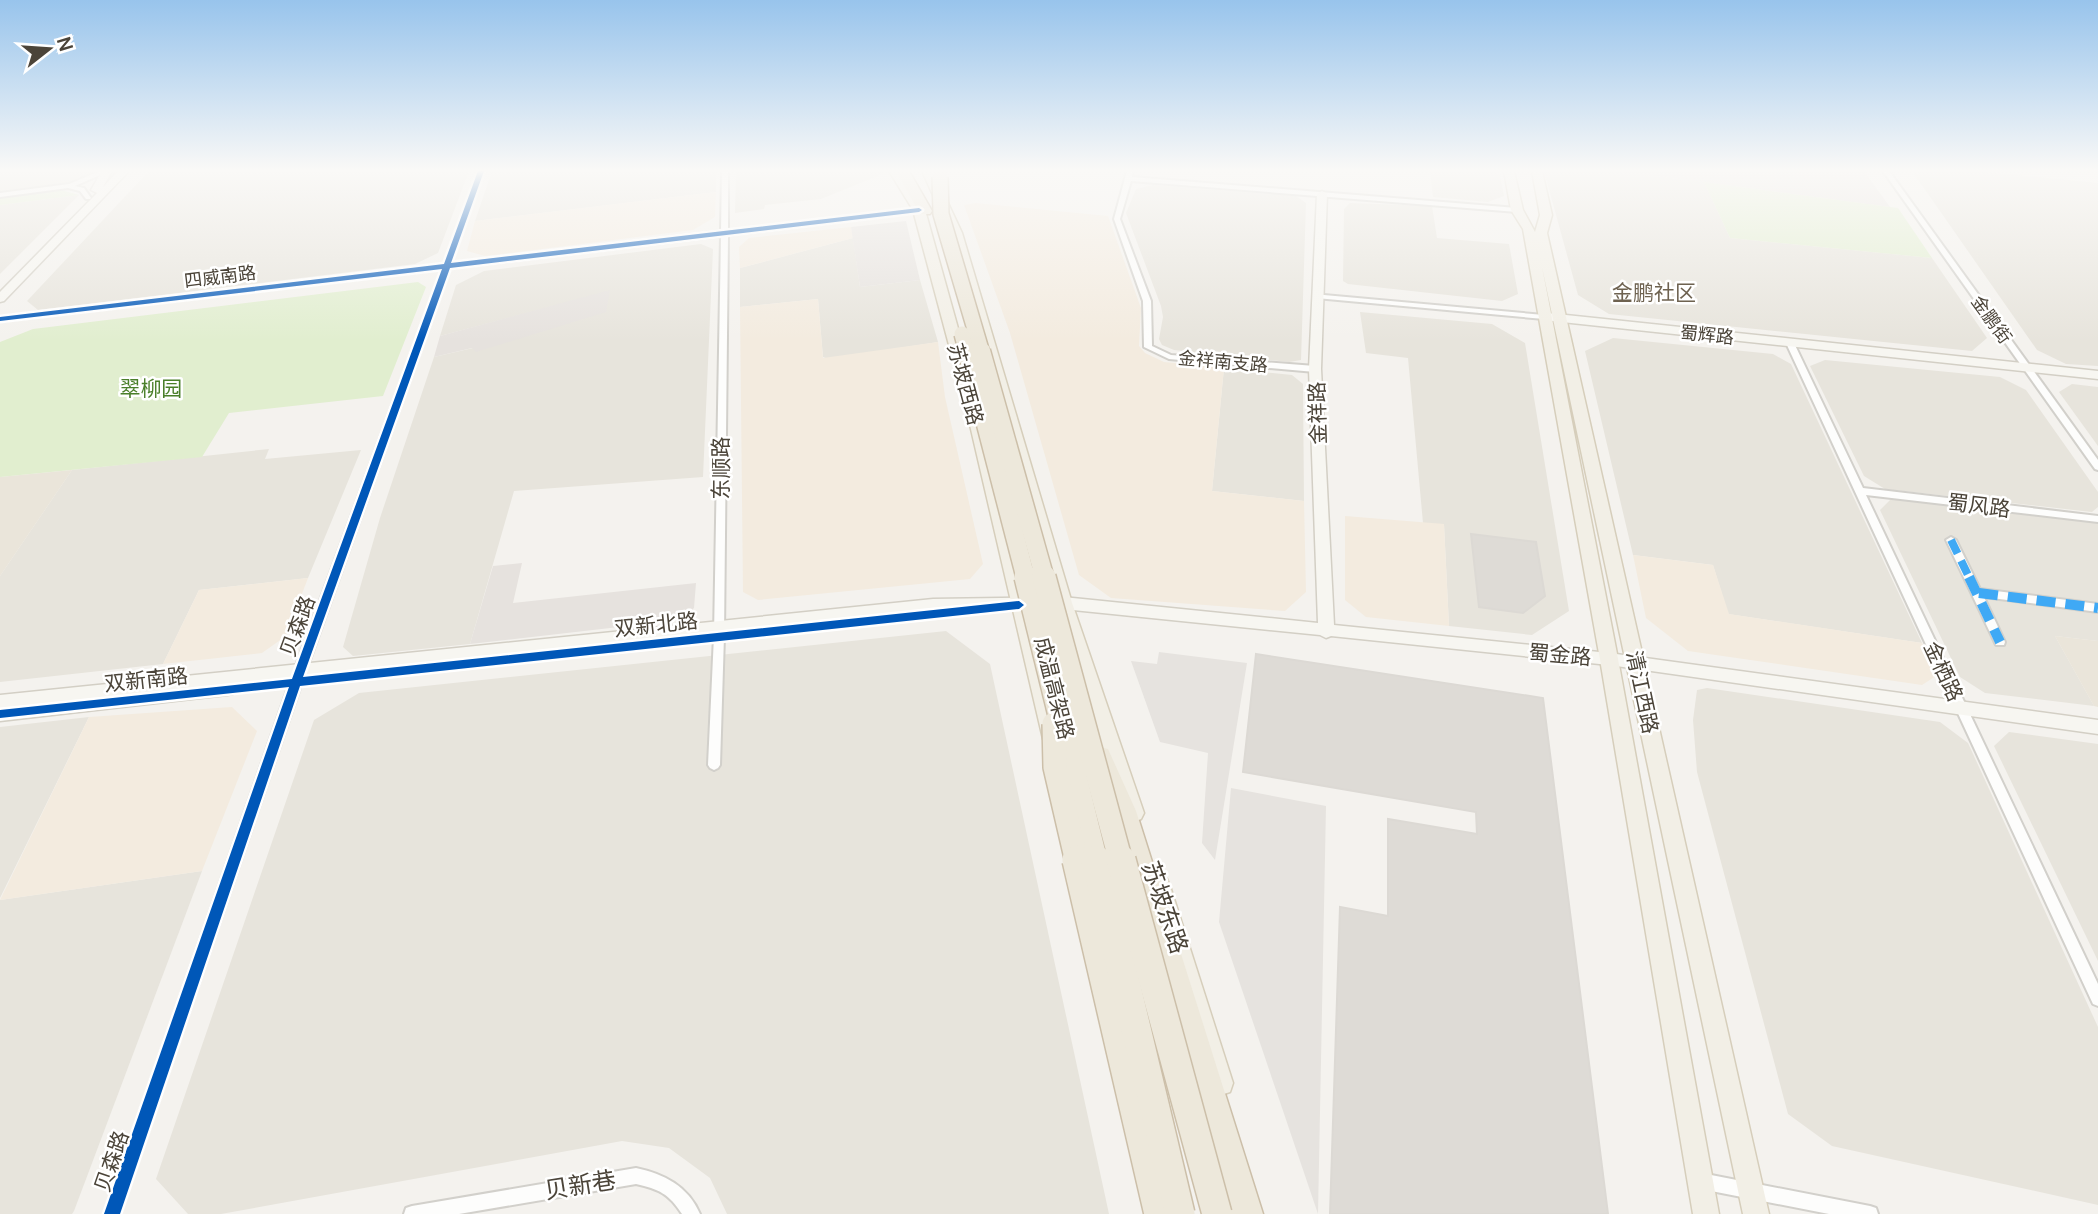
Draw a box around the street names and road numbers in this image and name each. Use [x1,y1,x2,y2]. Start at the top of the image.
street label: 四威南路 [183,260,257,292]
street label: 金鹏街 [1966,290,2018,348]
street label: 蜀辉路 [1679,319,1735,349]
street label: 苏坡西路 [942,340,990,428]
street label: 金祥南支路 [1177,345,1269,377]
street label: 金祥路 [1302,381,1332,445]
street label: 东顺路 [706,437,734,500]
street label: 蜀风路 [1946,487,2012,523]
street label: 贝森路 [273,592,321,660]
street label: 双新北路 [613,606,699,642]
street label: 成温高架路 [1029,634,1081,742]
street label: 蜀金路 [1527,637,1593,671]
street label: 金栖路 [1918,637,1970,705]
street label: 清江西路 [1621,648,1665,736]
street label: 双新南路 [103,661,189,697]
street label: 苏坡东路 [1135,856,1197,958]
street label: 贝森路 [88,1127,134,1195]
street label: 贝新巷 [542,1162,618,1206]

